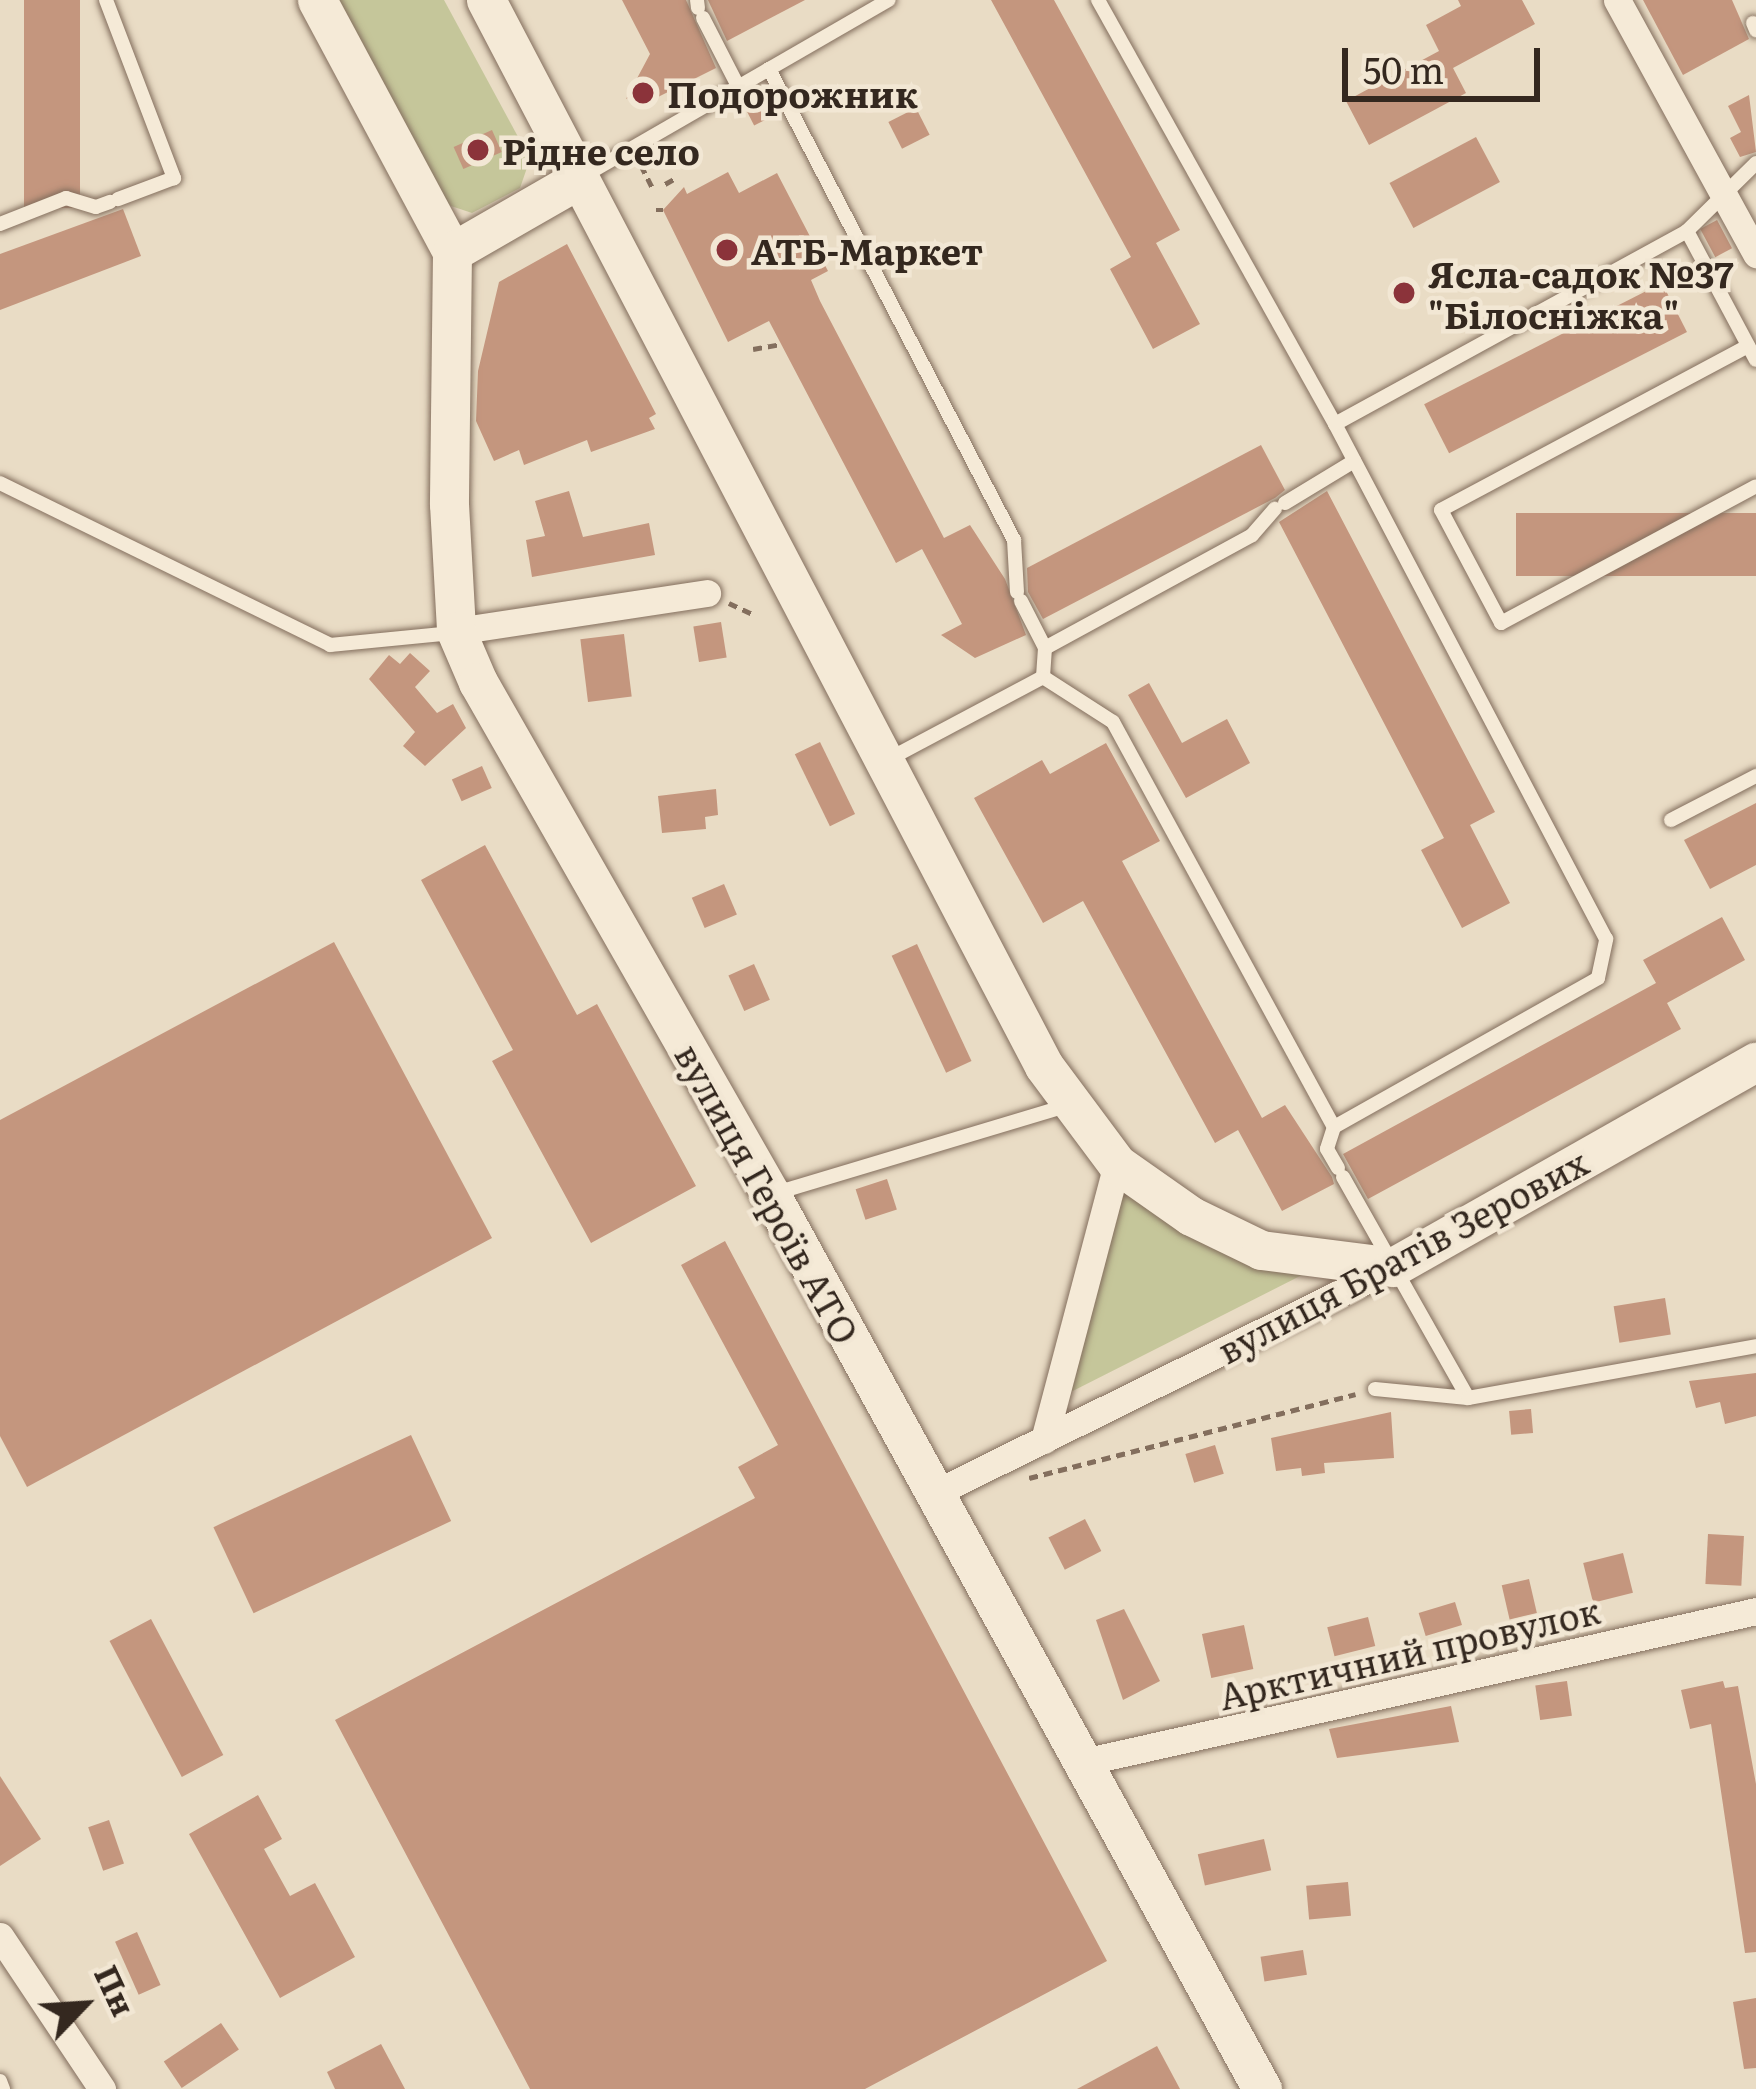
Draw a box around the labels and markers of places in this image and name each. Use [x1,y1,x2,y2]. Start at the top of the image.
place label: Подорожник [667,71,918,115]
marker: Подорожник [630,80,656,106]
place label: Рідне село [502,128,700,172]
marker: Рідне село [465,137,491,163]
place label: АТБ-Маркет [751,228,983,272]
marker: АТБ-Маркет [714,237,740,263]
place label: Ясла-садок №37 "Білосніжка" [1428,250,1733,335]
marker: Ясла-садок №37 "Білосніжка" [1391,280,1417,306]

